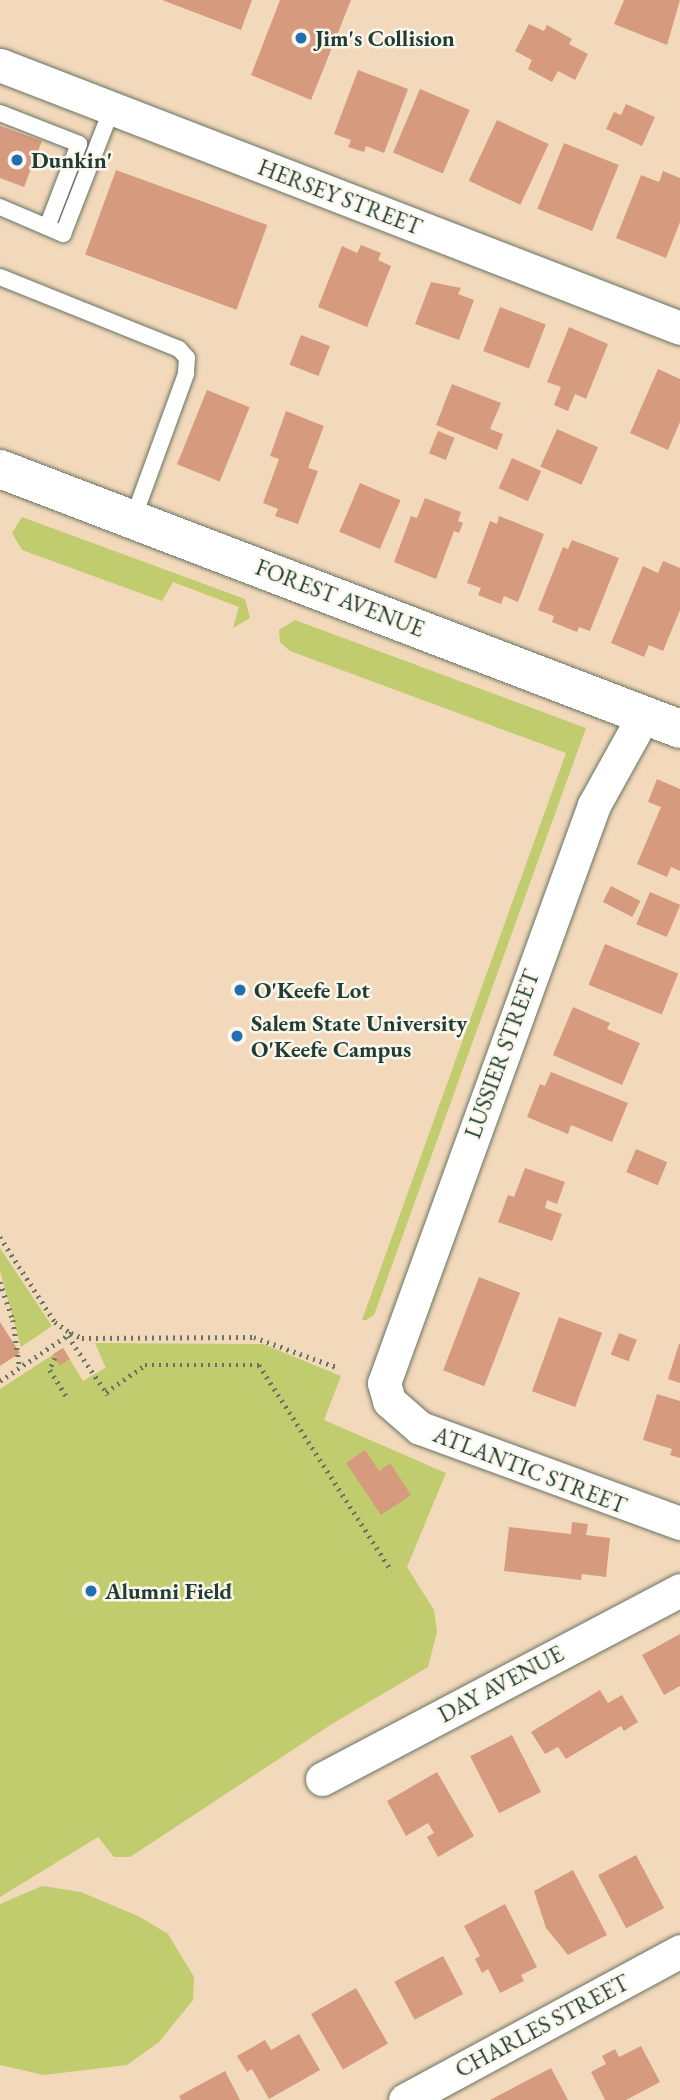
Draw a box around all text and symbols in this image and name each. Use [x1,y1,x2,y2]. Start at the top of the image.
place label: Jim's Collision [315,24,455,52]
marker: Jim's Collision [293,30,309,46]
place label: Dunkin' [31,146,112,174]
marker: Dunkin' [9,152,25,168]
street label: HERSEY STREET [254,153,426,241]
street label: FOREST AVENUE [252,553,428,643]
street label: LUSSIER STREET [459,966,545,1142]
place label: O'Keefe Lot [254,976,370,1004]
marker: O'Keefe Lot [232,982,248,998]
place label: Salem State University O'Keefe Campus [251,1009,467,1063]
marker: Salem State University O'Keefe Campus [229,1028,245,1044]
street label: ATLANTIC STREET [429,1420,631,1520]
place label: Alumni Field [105,1577,232,1605]
marker: Alumni Field [83,1583,99,1599]
street label: DAY AVENUE [434,1639,568,1729]
street label: CHARLES STREET [450,1969,634,2083]

